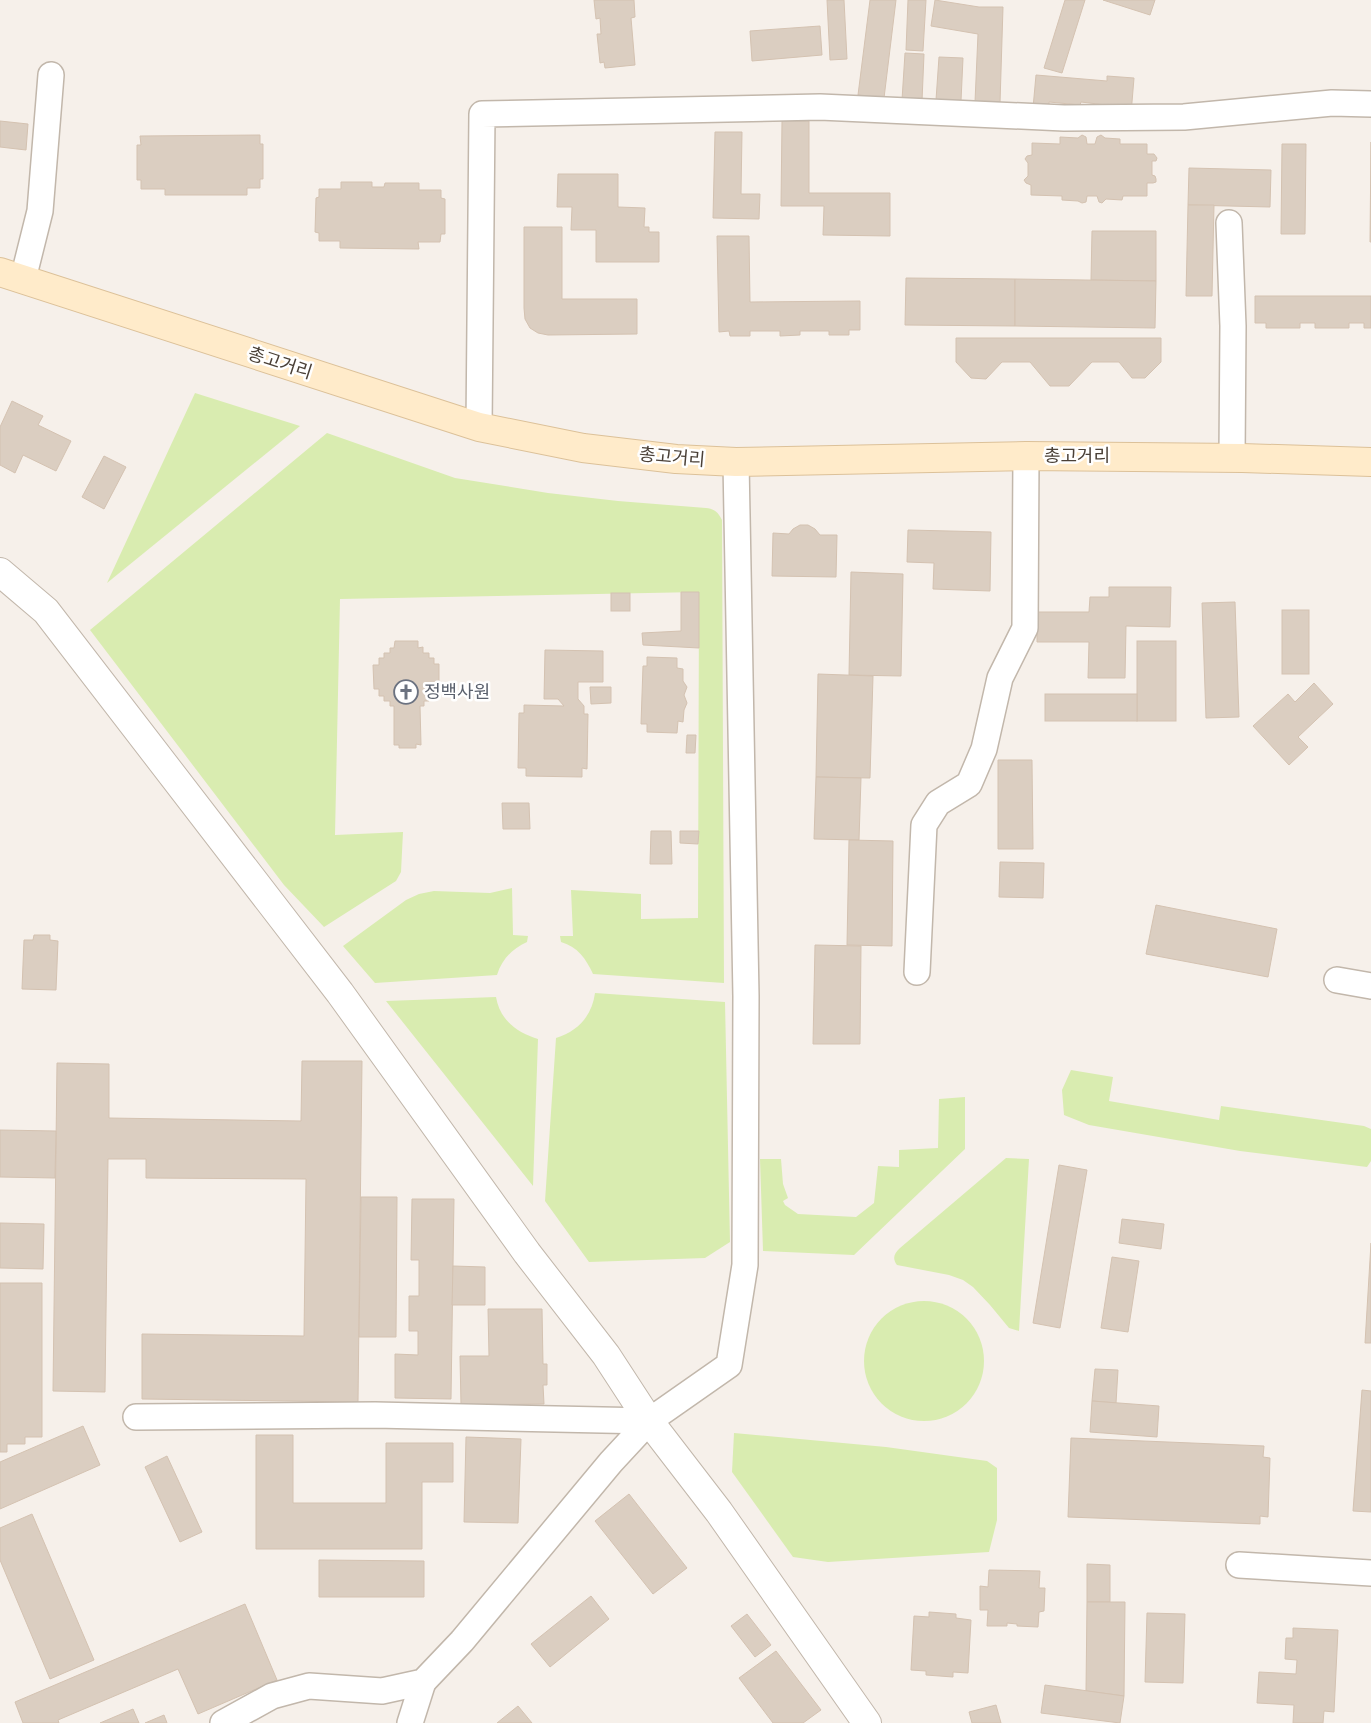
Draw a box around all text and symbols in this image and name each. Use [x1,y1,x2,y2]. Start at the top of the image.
street label: 총고거리 [245,341,315,384]
street label: 총고거리 [638,442,706,471]
street label: 총고거리 [1044,444,1110,467]
church icon: 정백사원 [393,679,419,705]
place label: 정백사원 [424,680,490,703]

